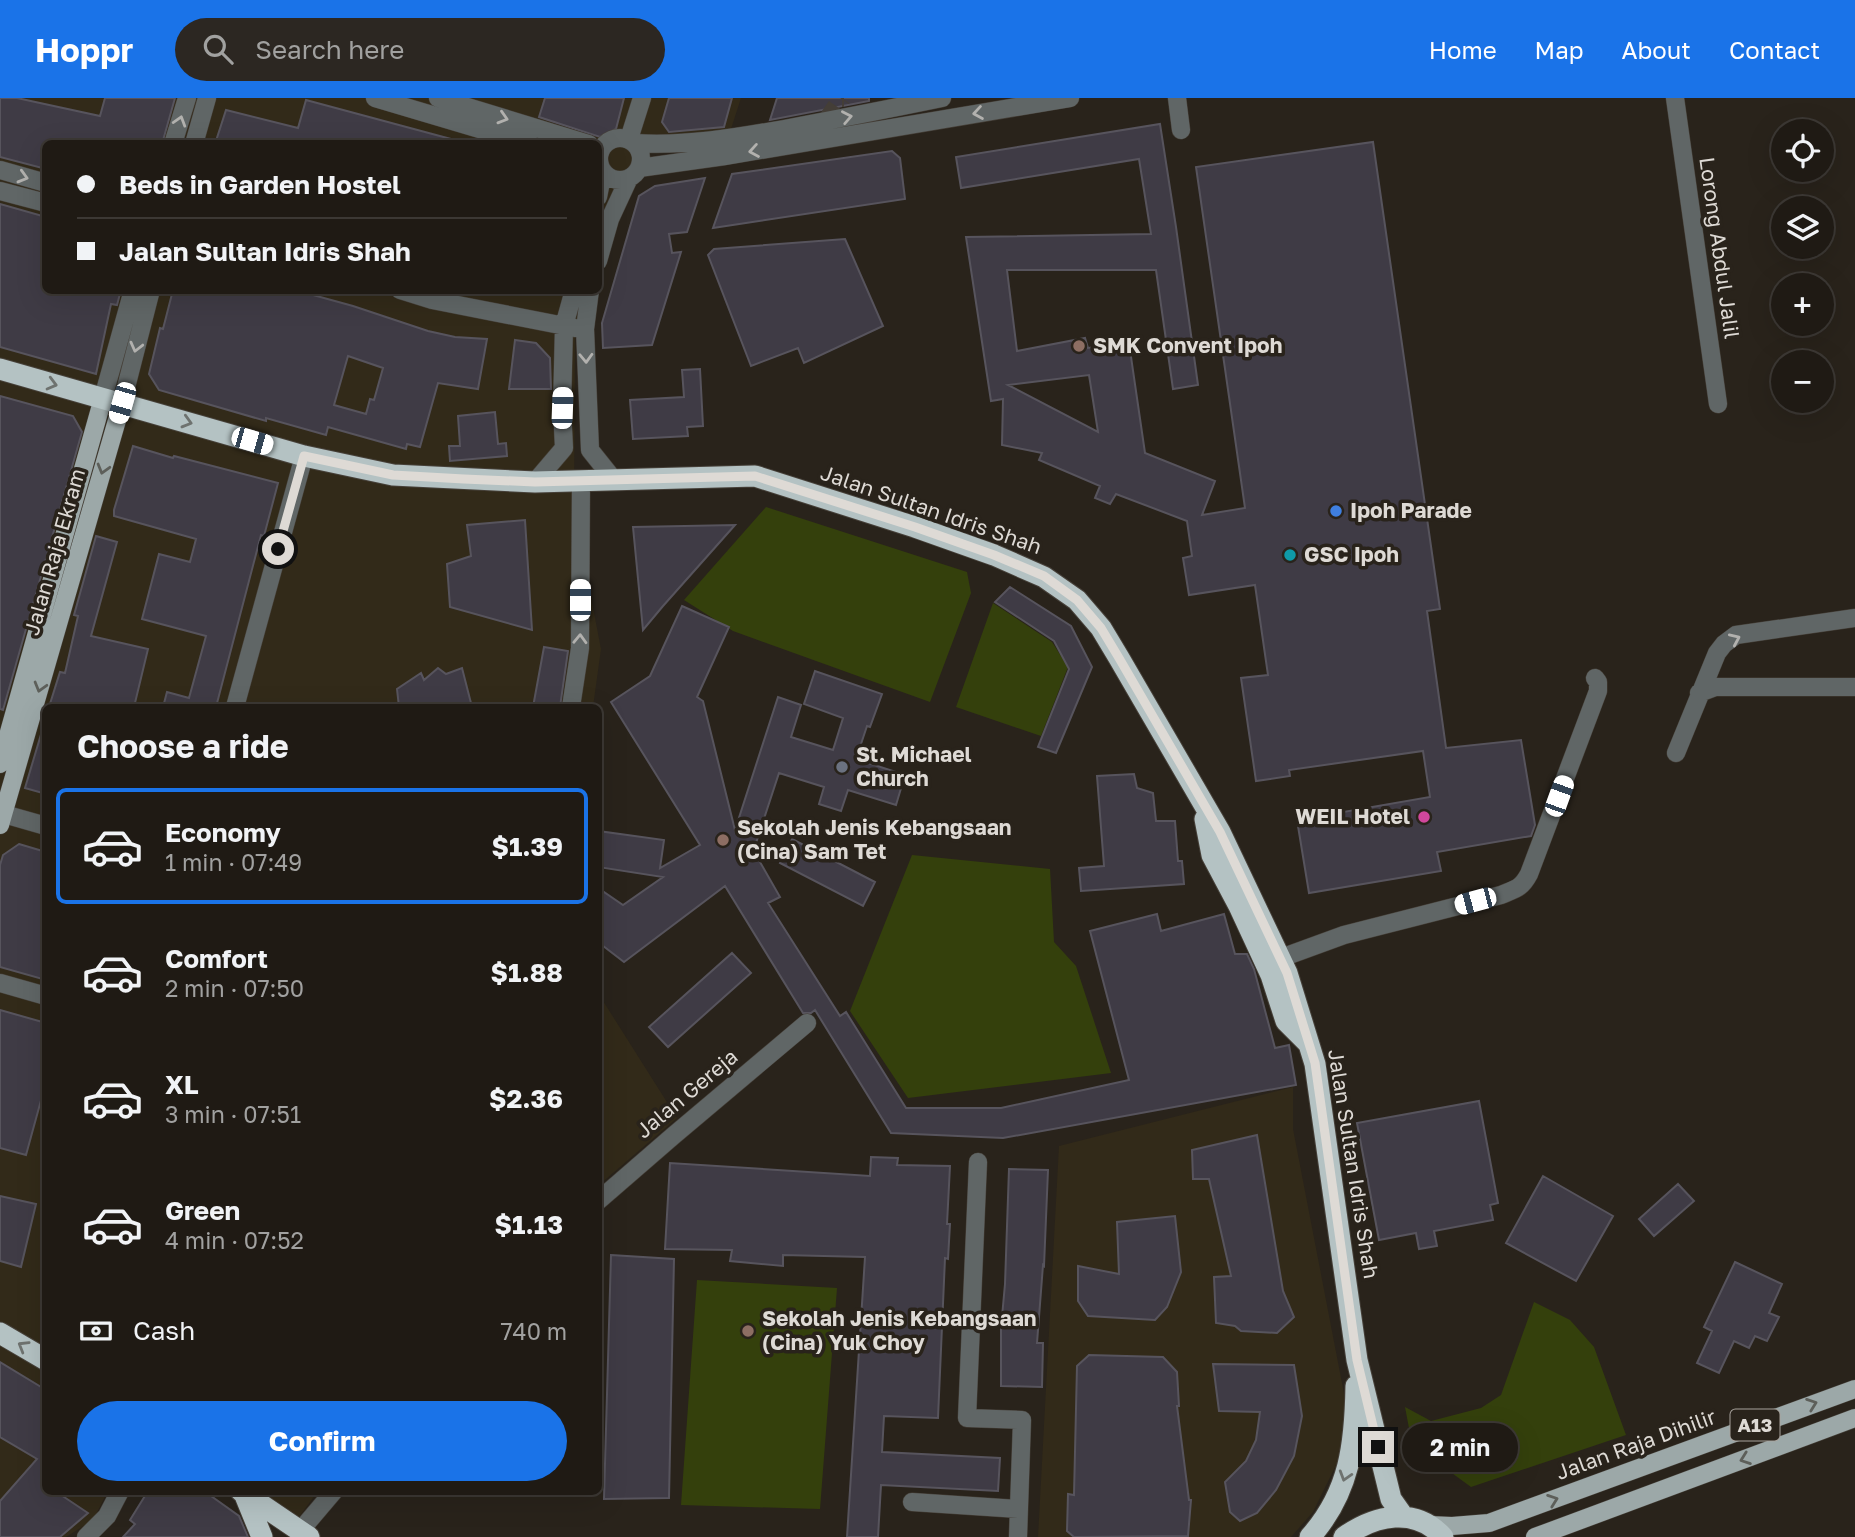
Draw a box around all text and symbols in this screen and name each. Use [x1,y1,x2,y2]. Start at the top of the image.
search box [175,18,665,81]
text: Hoppr [35,30,133,69]
icon: search [199,30,237,68]
text: Search here [255,34,404,65]
text: Home [1429,35,1497,64]
text: Map [1535,35,1584,64]
text: About [1622,35,1691,64]
text: Contact [1729,35,1820,64]
one-way arrow [973,105,984,120]
one-way arrow [497,109,509,124]
one-way arrow [841,110,853,125]
one-way arrow [171,115,186,127]
map controls [1771,119,1834,413]
button: locate [1771,119,1834,182]
one-way arrow [748,143,760,158]
street label: Lorong Abdul Jalil [1694,155,1746,340]
one-way arrow [17,168,29,183]
text: Beds in Garden Hostel [119,169,401,200]
button: layers [1771,196,1834,259]
text: Jalan Sultan Idris Shah [119,236,411,267]
button: + [1771,273,1834,336]
place label: SMK Convent Ipoh [1093,332,1282,358]
marker: SMK Convent Ipoh [1071,338,1087,354]
one-way arrow [130,341,144,353]
button: − [1771,350,1834,413]
one-way arrow [578,353,593,364]
one-way arrow [45,375,57,390]
car [107,380,138,426]
car [551,387,574,429]
one-way arrow [181,414,193,429]
car [229,425,276,457]
street label: Jalan Sultan Idris Shah [817,459,1045,559]
one-way arrow [96,462,111,474]
street label: Jalan Raja Ekram [18,465,90,638]
place label: Ipoh Parade [1350,497,1472,523]
marker: Ipoh Parade [1328,503,1344,519]
route start [262,533,294,565]
place label: GSC Ipoh [1304,541,1399,567]
marker: GSC Ipoh [1282,547,1298,563]
car [570,579,591,621]
one-way arrow [1728,633,1740,647]
one-way arrow [572,634,588,644]
one-way arrow [33,681,48,693]
text: Choose a ride [77,727,289,765]
place label: St. Michael Church [856,741,972,791]
marker: St. Michael Church [834,759,850,775]
car [1542,773,1577,819]
place label: WEIL Hotel [1295,803,1410,829]
marker: WEIL Hotel [1416,809,1432,825]
place label: Sekolah Jenis Kebangsaan (Cina) Sam Tet [737,814,1012,864]
icon: car [81,815,144,878]
text: Economy [165,817,281,848]
text: $1.39 [491,831,563,862]
marker: Sekolah Jenis Kebangsaan (Cina) Sam Tet [715,832,731,848]
text: 1 min · 07:49 [165,848,302,876]
car [1452,885,1499,917]
icon: car [81,941,144,1004]
text: Comfort [165,943,268,974]
text: $1.88 [491,957,563,988]
text: 2 min · 07:50 [165,974,304,1002]
street label: Jalan Gereja [630,1043,743,1143]
street label: Jalan Sultan Idris Shah [1323,1047,1385,1280]
icon: car [81,1067,144,1130]
text: XL [165,1069,199,1100]
text: $2.36 [489,1083,563,1114]
text: 3 min · 07:51 [165,1100,301,1128]
icon: car [81,1193,144,1256]
text: Green [165,1195,240,1226]
text: $1.13 [495,1209,563,1240]
text: 4 min · 07:52 [165,1226,304,1254]
place label: Sekolah Jenis Kebangsaan (Cina) Yuk Choy [762,1305,1037,1355]
icon: cash [77,1312,115,1350]
text: Cash [133,1315,195,1346]
text: 740 m [500,1317,567,1345]
marker: Sekolah Jenis Kebangsaan (Cina) Yuk Choy [740,1323,756,1339]
one-way arrow [17,1342,30,1355]
one-way arrow [1805,1398,1817,1412]
button: Confirm [77,1401,567,1481]
street label: Jalan Raja Dihilir [1552,1403,1719,1485]
road number: A13 [1730,1410,1780,1441]
callout: 2 min [1402,1422,1518,1472]
route end [1362,1431,1394,1463]
text: 2 min [1430,1433,1490,1461]
one-way arrow [1740,1451,1752,1465]
one-way arrow [1339,1470,1354,1482]
one-way arrow [1546,1494,1558,1508]

